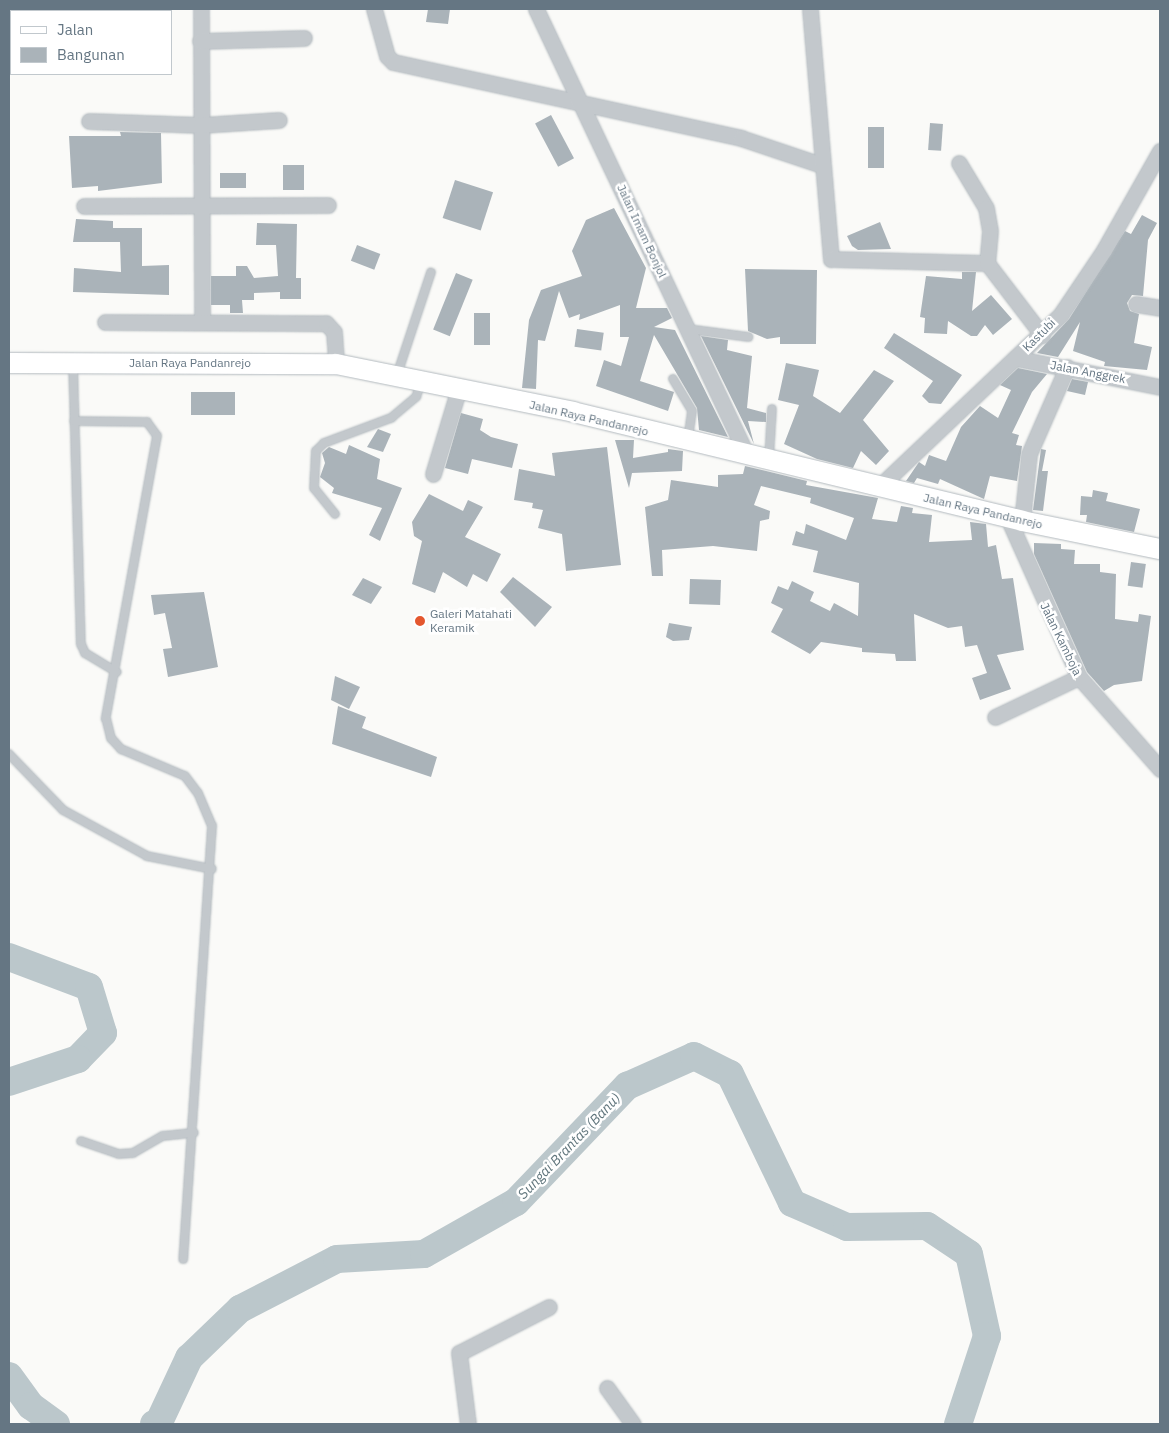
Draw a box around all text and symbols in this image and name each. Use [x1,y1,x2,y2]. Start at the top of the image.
legend [10,10,172,75]
text: Jalan [57,20,93,39]
text: Bangunan [57,45,125,64]
street label: Jalan Imam Bonjol [614,182,670,280]
street label: Kastubi [1020,316,1058,354]
street label: Jalan Raya Pandanrejo [129,356,251,370]
street label: Jalan Anggrek [1049,358,1127,386]
street label: Jalan Raya Pandanrejo [528,397,650,439]
street label: Jalan Raya Pandanrejo [922,490,1044,532]
street label: Jalan Kamboja [1037,600,1085,678]
place label: Galeri Matahati Keramik [430,607,512,635]
marker: Galeri Matahati Keramik [414,615,426,627]
water label: Sungai Brantas (Banu) [514,1090,624,1202]

